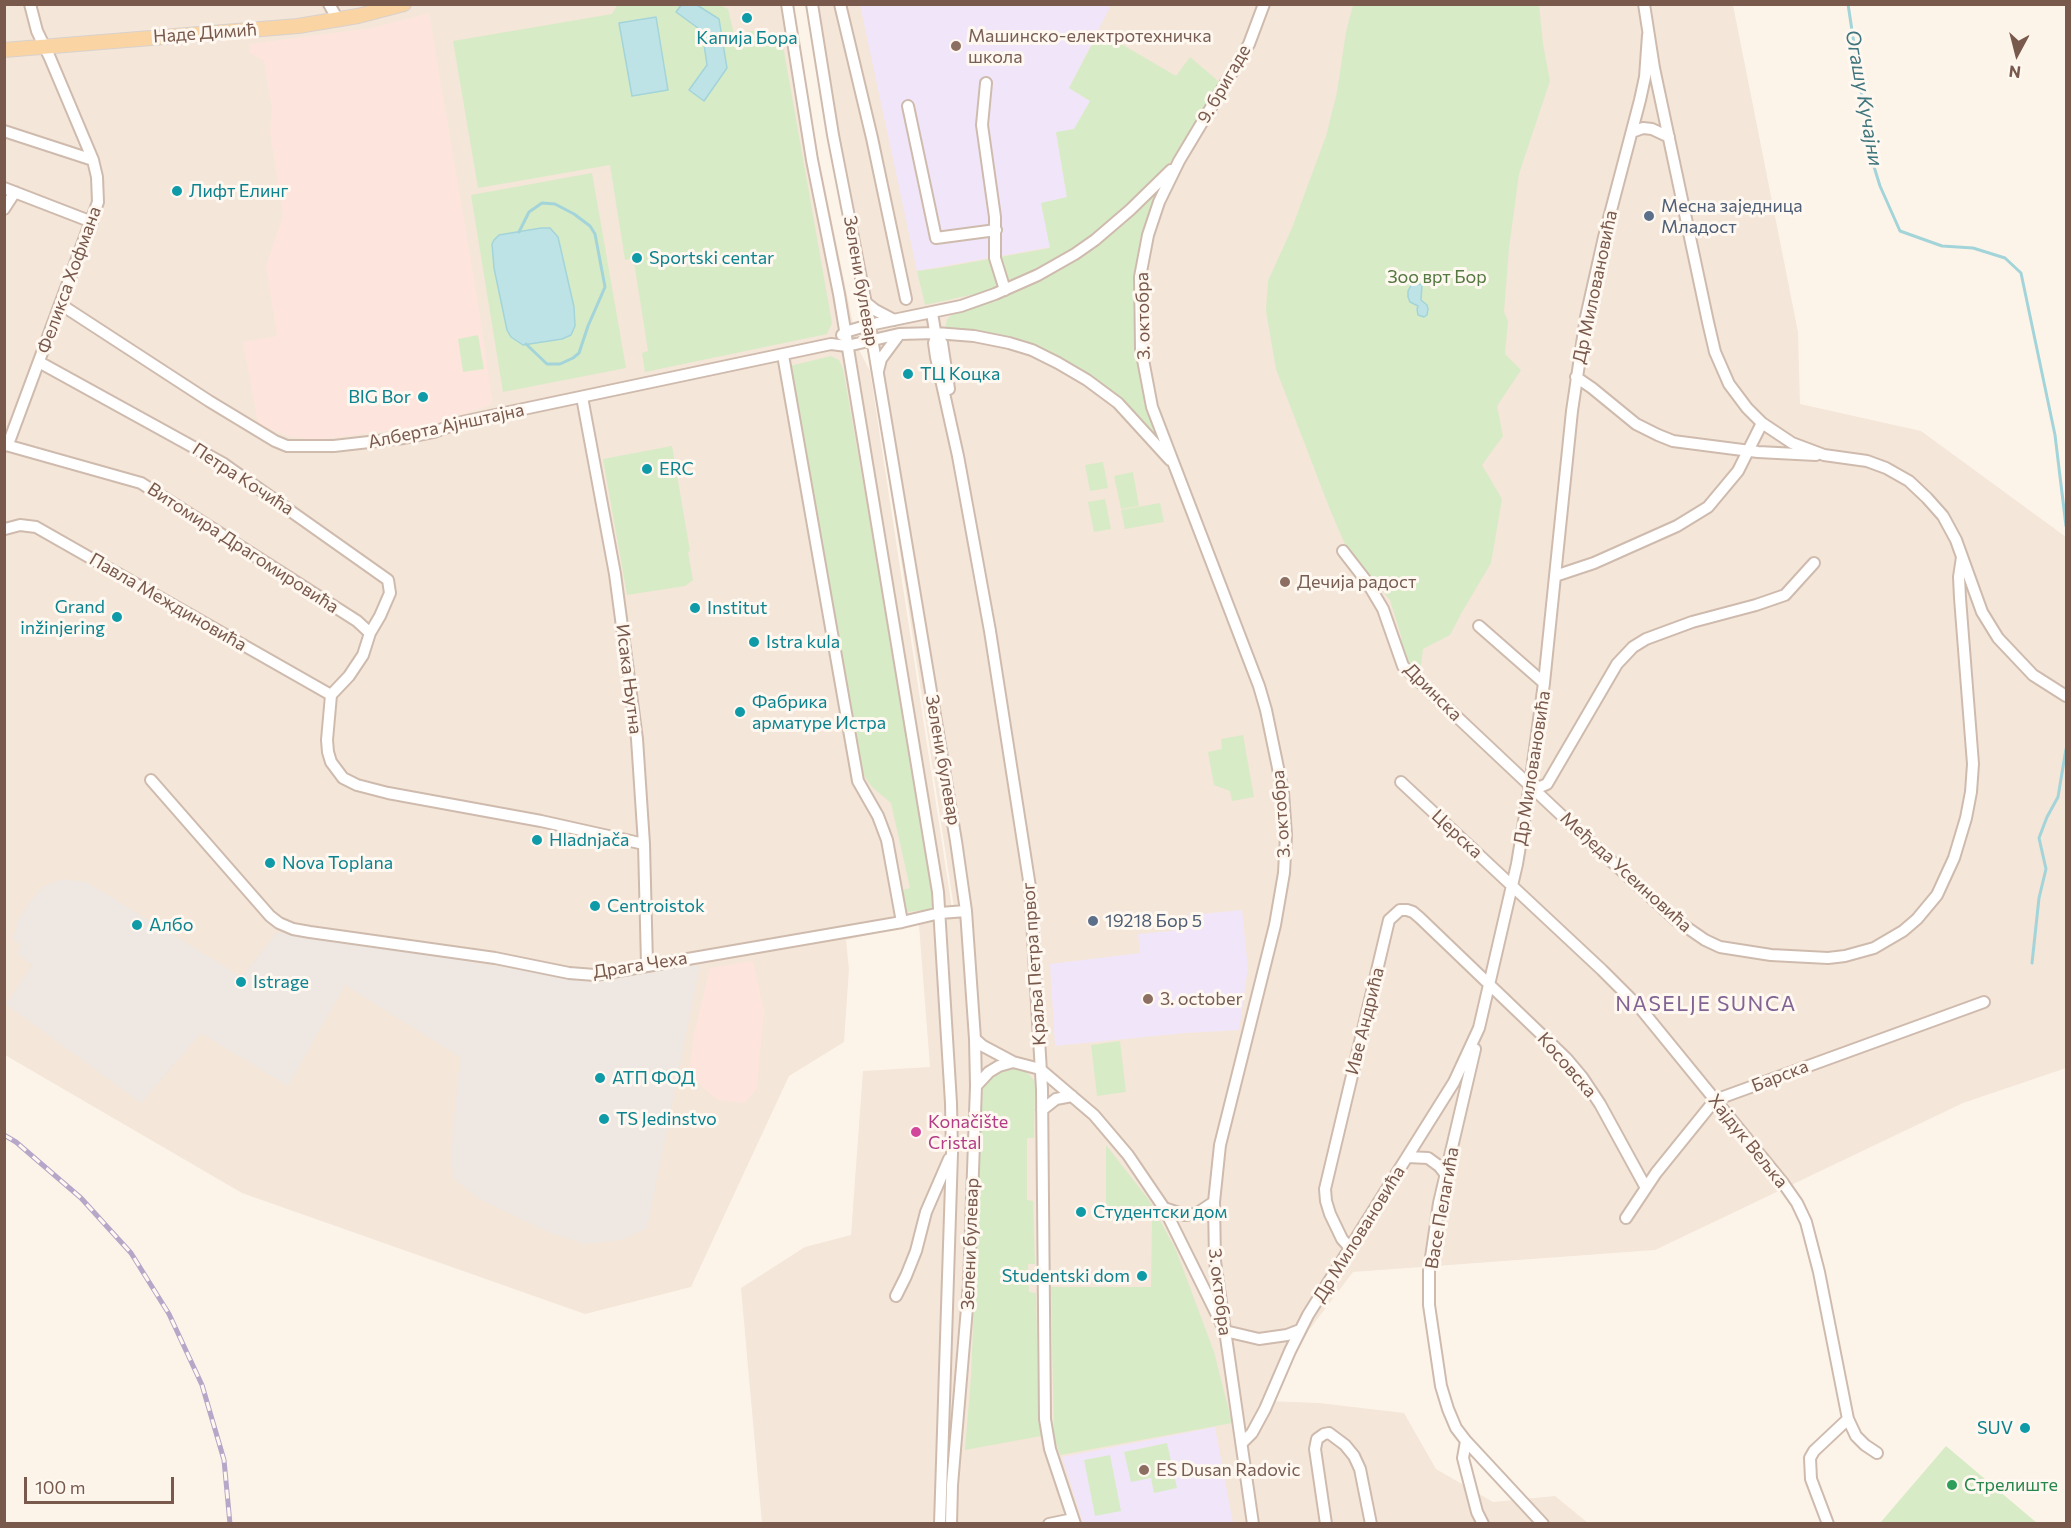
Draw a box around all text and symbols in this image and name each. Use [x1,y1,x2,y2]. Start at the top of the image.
marker: Капија Бора [740,11,754,25]
street label: Наде Димић [152,19,258,47]
north arrow [1987,24,2047,84]
place label: Машинско-електротехничка школа [968,25,1212,68]
place label: Капија Бора [696,27,798,49]
water label: Огашу Кучајни [1840,28,1888,168]
marker: Машинско-електротехничка школа [949,39,963,53]
street label: 9. бригаде [1193,41,1255,127]
text: N [2008,62,2022,83]
place label: Лифт Елинг [189,180,288,202]
marker: Лифт Елинг [170,184,184,198]
place label: Месна заједница Младост [1661,195,1803,238]
street label: Феликса Хофмана [32,204,106,356]
street label: Др Миловановића [1568,208,1622,366]
marker: Месна заједница Младост [1642,209,1656,223]
street label: Зелени булевар [839,214,883,348]
place label: Sportski centar [649,247,774,269]
marker: Sportski centar [630,251,644,265]
park label: Зоо врт Бор [1387,266,1487,288]
street label: 3. октобра [1131,272,1155,360]
place label: ТЦ Коцка [920,363,1000,385]
marker: ТЦ Коцка [901,367,915,381]
place label: BIG Bor [348,386,411,408]
marker: BIG Bor [416,390,430,404]
street label: Алберта Ајнштајна [366,399,526,453]
street label: Петра Кочића [188,438,298,520]
place label: ERC [659,458,694,480]
marker: ERC [640,462,654,476]
street label: Витомира Драгомировића [143,478,343,618]
street label: Павла Междиновића [86,548,250,656]
place label: Дечија радост [1297,571,1416,593]
marker: Дечија радост [1278,575,1292,589]
place label: Grand inžinjering [20,596,105,638]
place label: Institut [707,597,767,619]
marker: Institut [688,601,702,615]
marker: Grand inžinjering [110,610,124,624]
street label: Исака Њутна [612,623,646,735]
place label: Istra kula [766,631,840,653]
marker: Istra kula [747,635,761,649]
street label: Дринска [1400,659,1466,725]
street label: Др Миловановића [1509,689,1555,847]
place label: Фабрика арматуре Истра [752,691,886,734]
street label: Зелени булевар [921,693,965,827]
marker: Фабрика арматуре Истра [733,705,747,719]
street label: 3. октобра [1267,769,1295,859]
street label: Церска [1427,805,1487,863]
street label: Међеда Усеиновића [1556,807,1696,937]
place label: Hladnjača [549,829,630,851]
marker: Hladnjača [530,833,544,847]
place label: Nova Toplana [282,852,393,874]
marker: Nova Toplana [263,856,277,870]
street label: Краља Петра првог [1018,882,1050,1046]
place label: Centroistok [607,895,705,917]
marker: Centroistok [588,899,602,913]
place label: 19218 Бор 5 [1105,910,1202,932]
place label: Албо [149,914,193,936]
marker: 19218 Бор 5 [1086,914,1100,928]
marker: Албо [130,918,144,932]
street label: Драга Чеха [591,947,689,983]
street label: Иве Андрића [1341,965,1389,1077]
place label: Istrage [253,971,309,993]
marker: Istrage [234,975,248,989]
place label: 3. october [1160,988,1243,1010]
district label: NASELJE SUNCA [1615,991,1797,1017]
marker: 3. october [1141,992,1155,1006]
street label: Косовска [1533,1028,1601,1102]
street label: Барска [1749,1055,1811,1097]
place label: АТП ФОД [612,1067,695,1089]
marker: АТП ФОД [593,1071,607,1085]
street label: Хајдук Вељка [1704,1090,1792,1192]
place label: TS Jedinstvo [616,1108,717,1130]
place label: Konačište Cristal [928,1111,1008,1154]
marker: TS Jedinstvo [597,1112,611,1126]
marker: Konačište Cristal [909,1125,923,1139]
street label: Васе Пелагића [1421,1145,1463,1271]
street label: Др Миловановића [1308,1162,1410,1306]
street label: Зелени булевар [957,1177,983,1311]
place label: Студентски дом [1093,1201,1227,1223]
marker: Студентски дом [1074,1205,1088,1219]
street label: 3. октобра [1204,1247,1236,1337]
place label: Studentski dom [1002,1265,1130,1287]
marker: Studentski dom [1135,1269,1149,1283]
place label: SUV [1977,1417,2013,1439]
marker: SUV [2018,1421,2032,1435]
place label: ES Dusan Radovic [1156,1459,1300,1481]
marker: ES Dusan Radovic [1137,1463,1151,1477]
scale bar [27,1465,177,1503]
place label: Стрелиште [1964,1474,2058,1496]
text: 100 m [35,1476,85,1498]
marker: Стрелиште [1945,1478,1959,1492]

